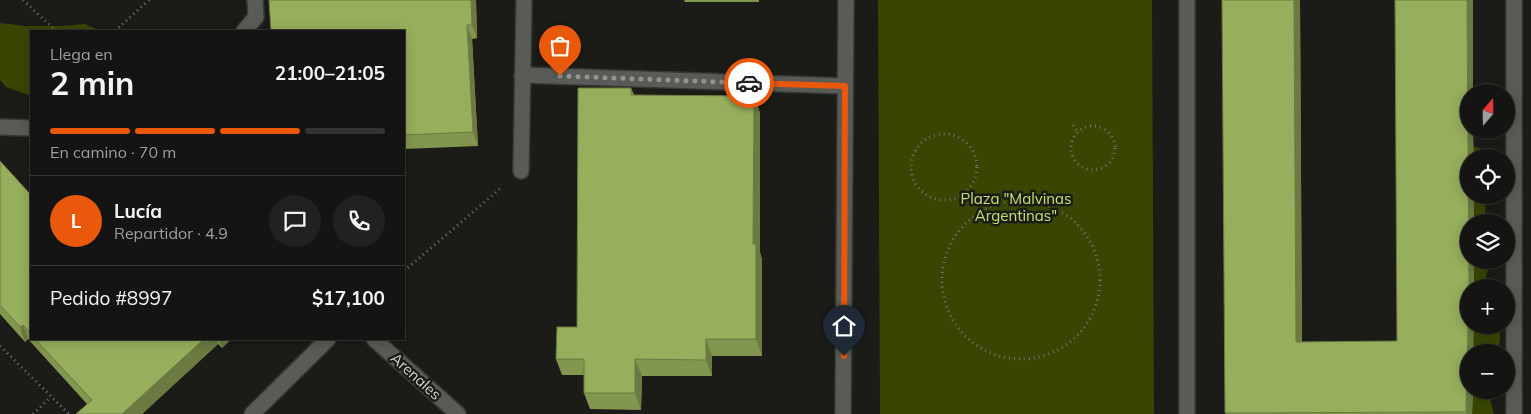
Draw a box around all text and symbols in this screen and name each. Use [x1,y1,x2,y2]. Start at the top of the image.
pin [539,25,581,76]
icon: bag [546,32,574,60]
text: Llega en [50,44,113,64]
courier [724,58,774,108]
text: 21:00–21:05 [275,61,385,85]
text: 2 min [50,63,134,103]
icon: car [735,69,763,97]
north arrow [1460,84,1515,139]
map controls [1460,84,1515,399]
text: En camino · 70 m [50,142,176,162]
button: locate [1460,149,1515,204]
park label: Plaza "Malvinas Argentinas" [960,189,1072,225]
button: chat [269,195,321,247]
button: phone [333,195,385,247]
text: Lucía [114,199,162,223]
text: L [71,209,81,233]
button: layers [1460,214,1515,269]
text: Repartidor · 4.9 [114,223,228,243]
button: + [1460,279,1515,334]
text: Pedido #8997 [50,286,172,310]
text: $17,100 [312,286,385,310]
pin [823,305,865,356]
icon: home [830,312,858,340]
button: − [1460,344,1515,399]
street label: Arenales [387,348,445,404]

